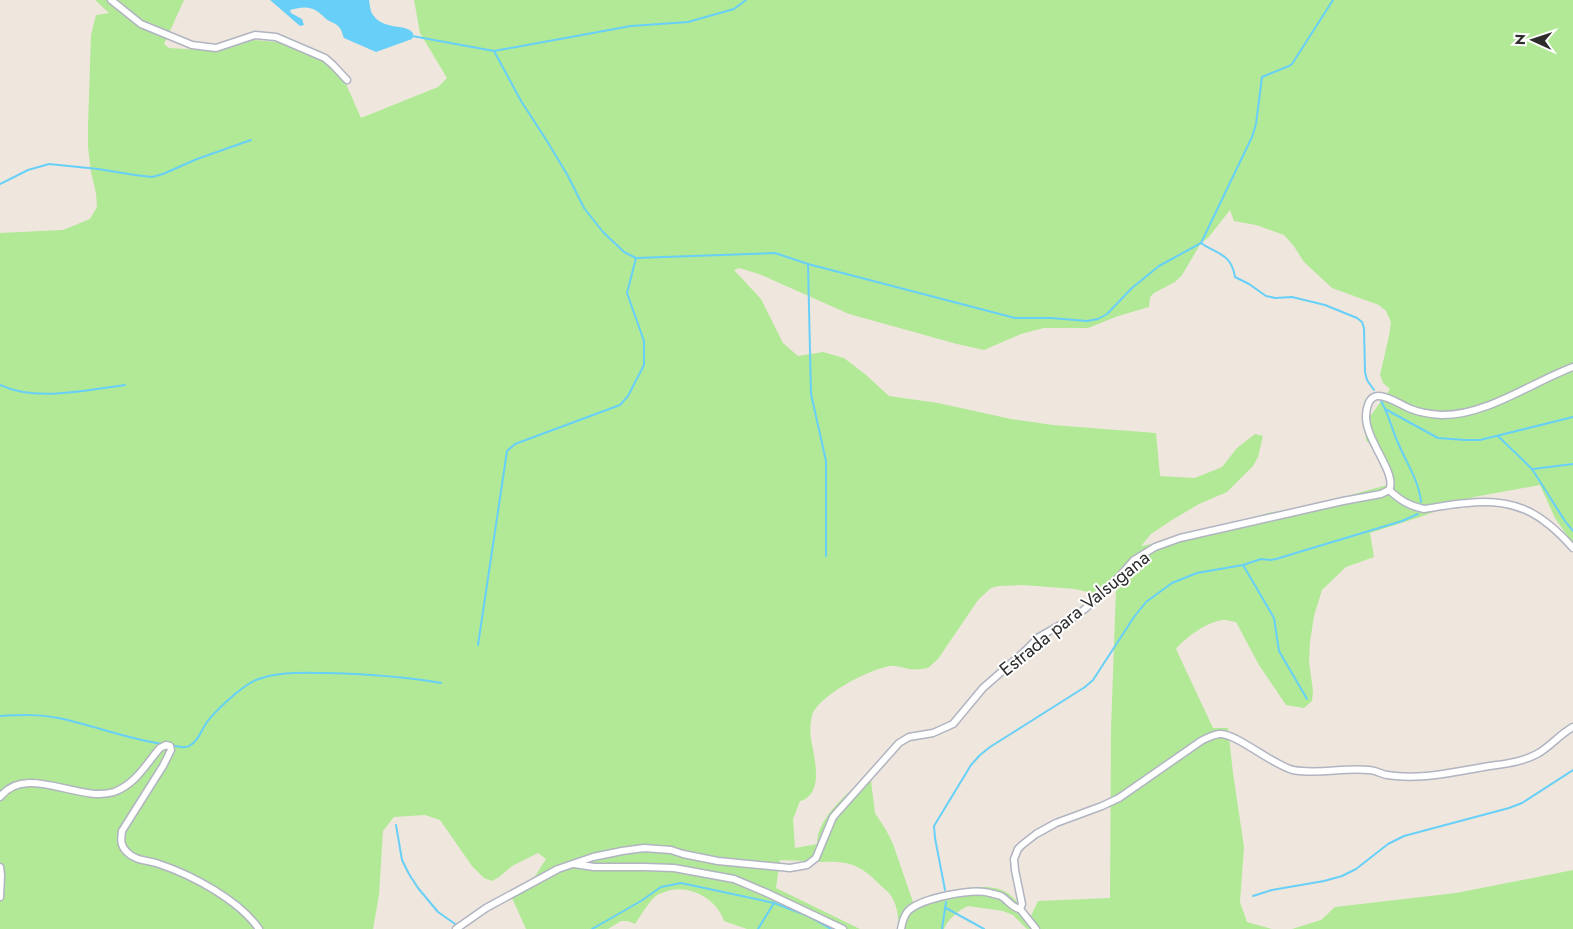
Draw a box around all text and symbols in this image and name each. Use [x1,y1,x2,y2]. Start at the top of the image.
north arrow [1508,15,1558,65]
text: N [1510,33,1530,45]
street label: Estrada para Valsugana [993,544,1155,682]

